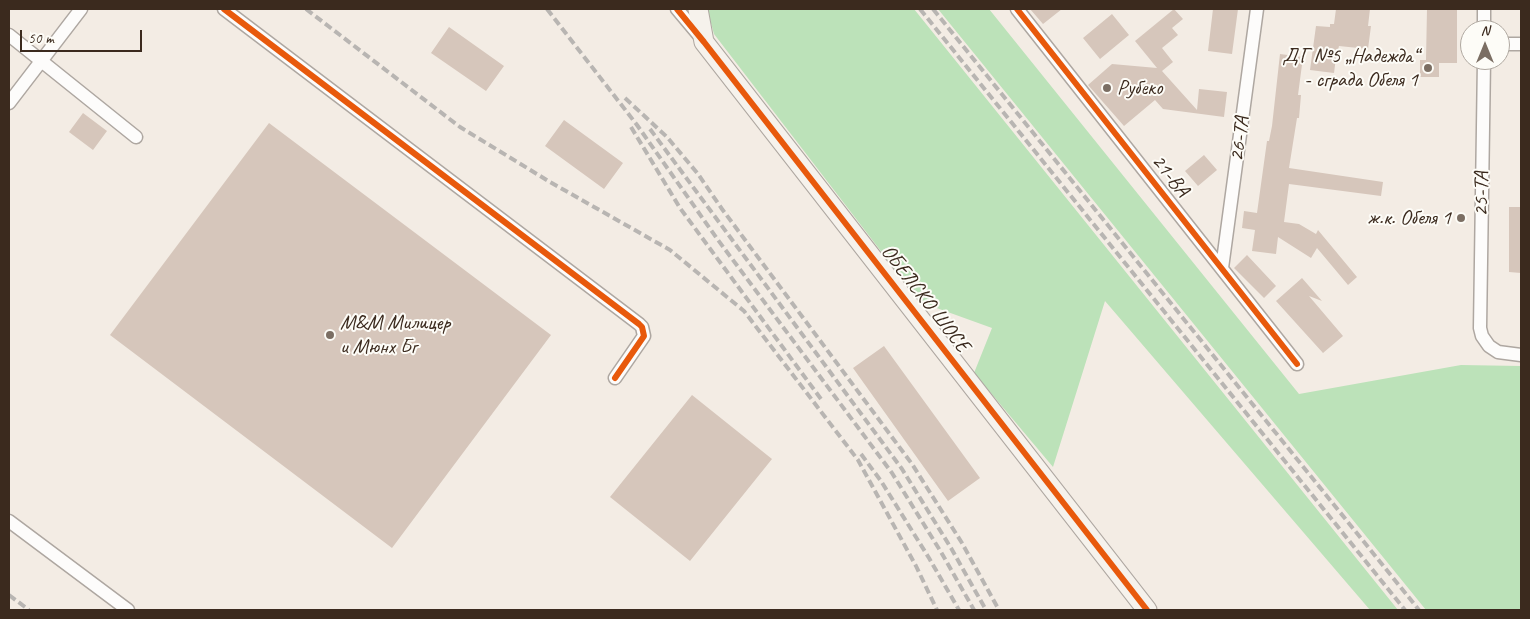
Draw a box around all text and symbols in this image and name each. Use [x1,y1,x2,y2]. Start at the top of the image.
scale bar [22,20,145,52]
north arrow [1460,20,1510,70]
text: N [1481,22,1489,39]
text: 50 m [28,29,54,48]
place label: ДГ №5 „Надежда“ - сграда Обеля 1 [1282,43,1418,93]
marker: ДГ №5 „Надежда“ - сграда Обеля 1 [1422,62,1434,74]
place label: Рубеко [1117,75,1162,101]
marker: Рубеко [1101,82,1113,94]
street label: 26-ТА [1224,115,1256,163]
street label: 21-ВА [1146,150,1194,202]
street label: 25-ТА [1469,171,1495,217]
place label: ж.к. Обеля 1 [1368,205,1451,231]
marker: ж.к. Обеля 1 [1455,212,1467,224]
street label: ОБЕЛСКО ШОСЕ [875,240,975,358]
place label: М&M Mилицер и Мюнх Бг [340,310,450,360]
marker: М&M Mилицер и Мюнх Бг [324,329,336,341]

